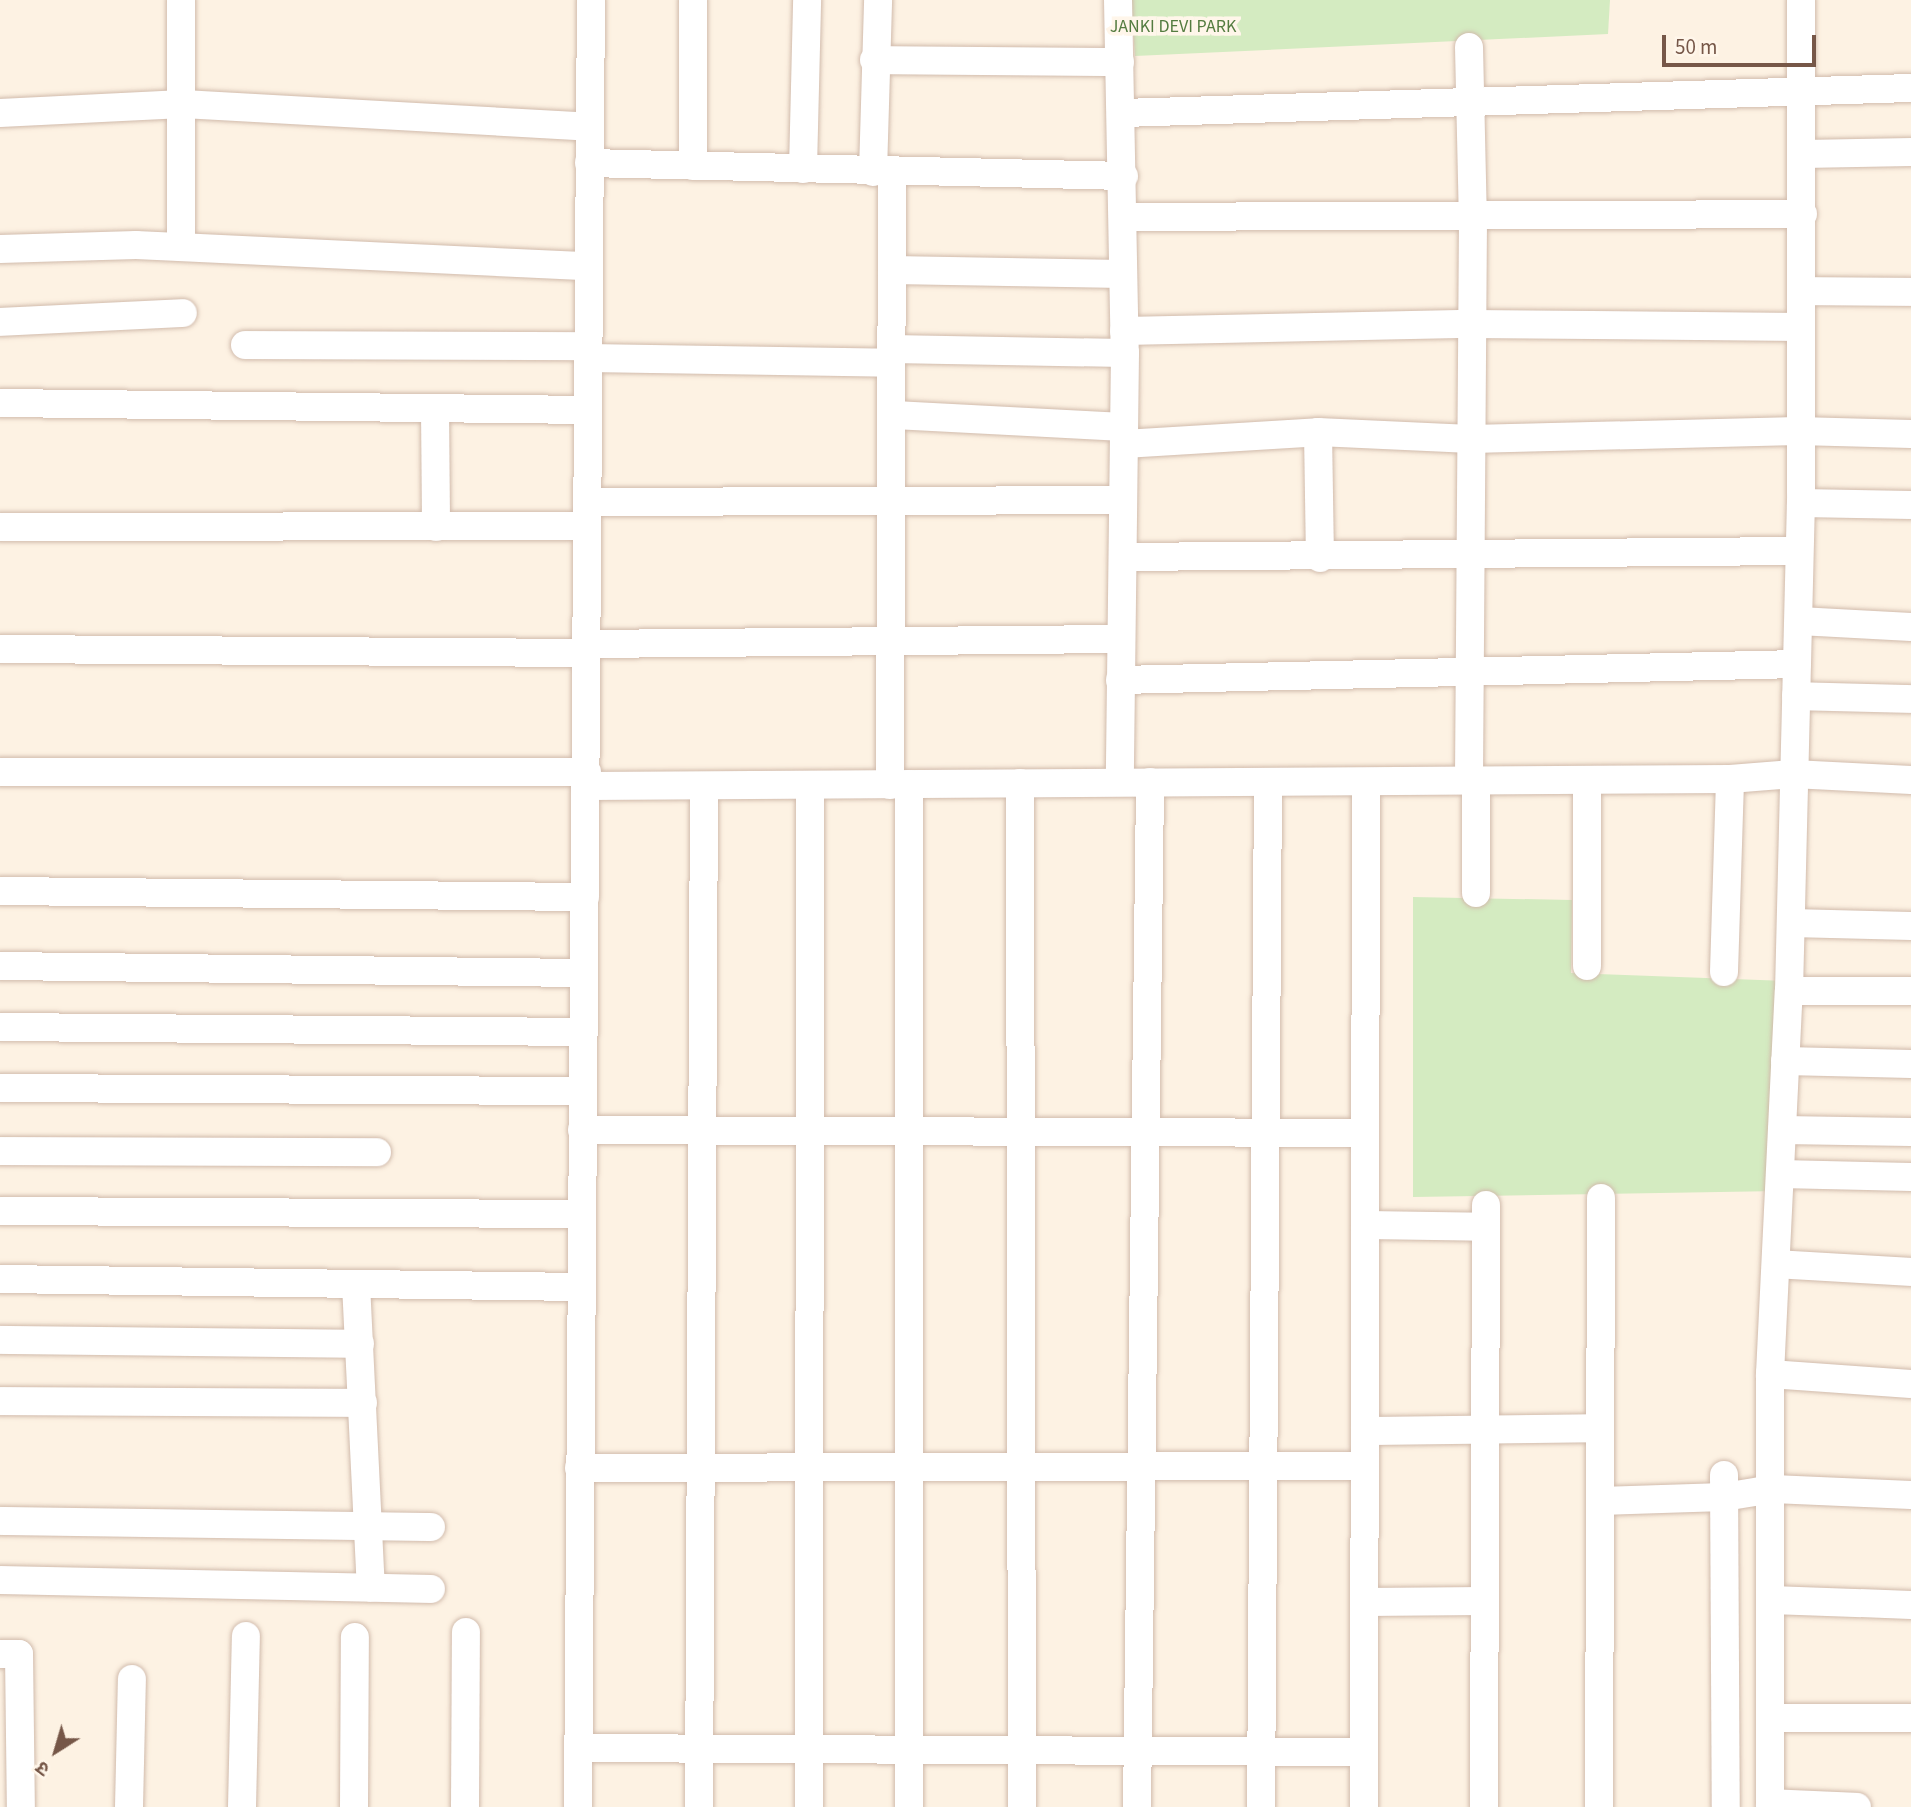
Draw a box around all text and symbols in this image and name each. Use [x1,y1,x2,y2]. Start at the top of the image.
park label: JANKI DEVI PARK [1110,16,1236,38]
scale bar [1666,21,1820,65]
text: 50 m [1675,32,1717,62]
north arrow [21,1716,91,1786]
text: उ [30,1754,56,1782]

